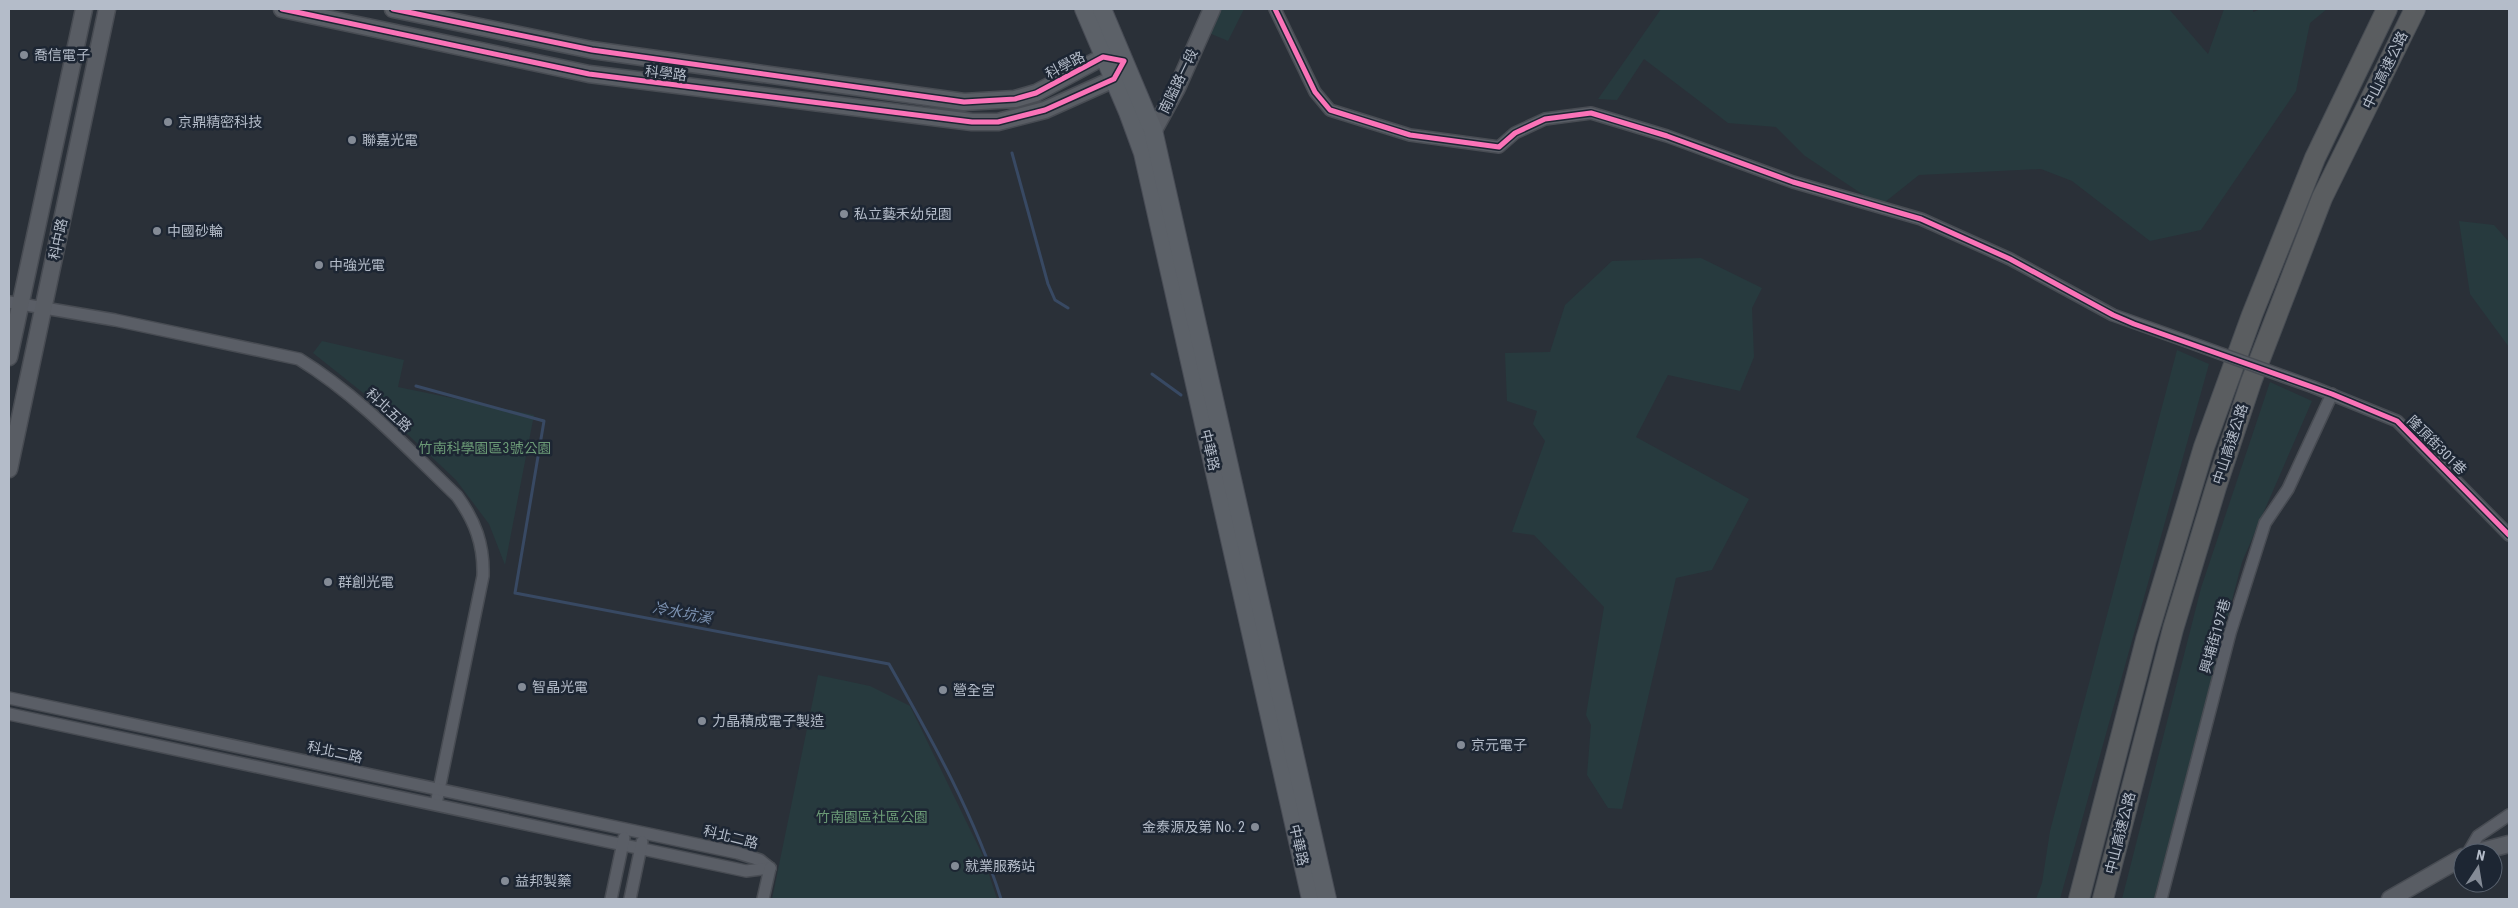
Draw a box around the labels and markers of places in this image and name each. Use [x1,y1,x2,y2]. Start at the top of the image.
place label: 喬信電子 [34,47,90,63]
marker: 喬信電子 [18,49,30,61]
place label: 京鼎精密科技 [178,114,262,130]
marker: 京鼎精密科技 [162,116,174,128]
place label: 聯嘉光電 [362,132,418,148]
marker: 聯嘉光電 [346,134,358,146]
place label: 私立藝禾幼兒園 [854,206,952,222]
marker: 私立藝禾幼兒園 [838,208,850,220]
place label: 中國砂輪 [167,223,223,239]
marker: 中國砂輪 [151,225,163,237]
place label: 中強光電 [329,257,385,273]
marker: 中強光電 [313,259,325,271]
place label: 群創光電 [338,574,394,590]
marker: 群創光電 [322,576,334,588]
place label: 智晶光電 [532,679,588,695]
marker: 智晶光電 [516,681,528,693]
place label: 營全宮 [953,682,995,698]
marker: 營全宮 [937,684,949,696]
place label: 力晶積成電子製造 [712,713,825,729]
marker: 力晶積成電子製造 [696,715,708,727]
place label: 京元電子 [1471,737,1527,753]
marker: 京元電子 [1455,739,1467,751]
place label: 金泰源及第 No. 2 [1142,819,1245,835]
marker: 金泰源及第 No. 2 [1249,821,1261,833]
place label: 就業服務站 [965,858,1035,874]
marker: 就業服務站 [949,860,961,872]
place label: 益邦製藥 [515,873,571,889]
marker: 益邦製藥 [499,875,511,887]

